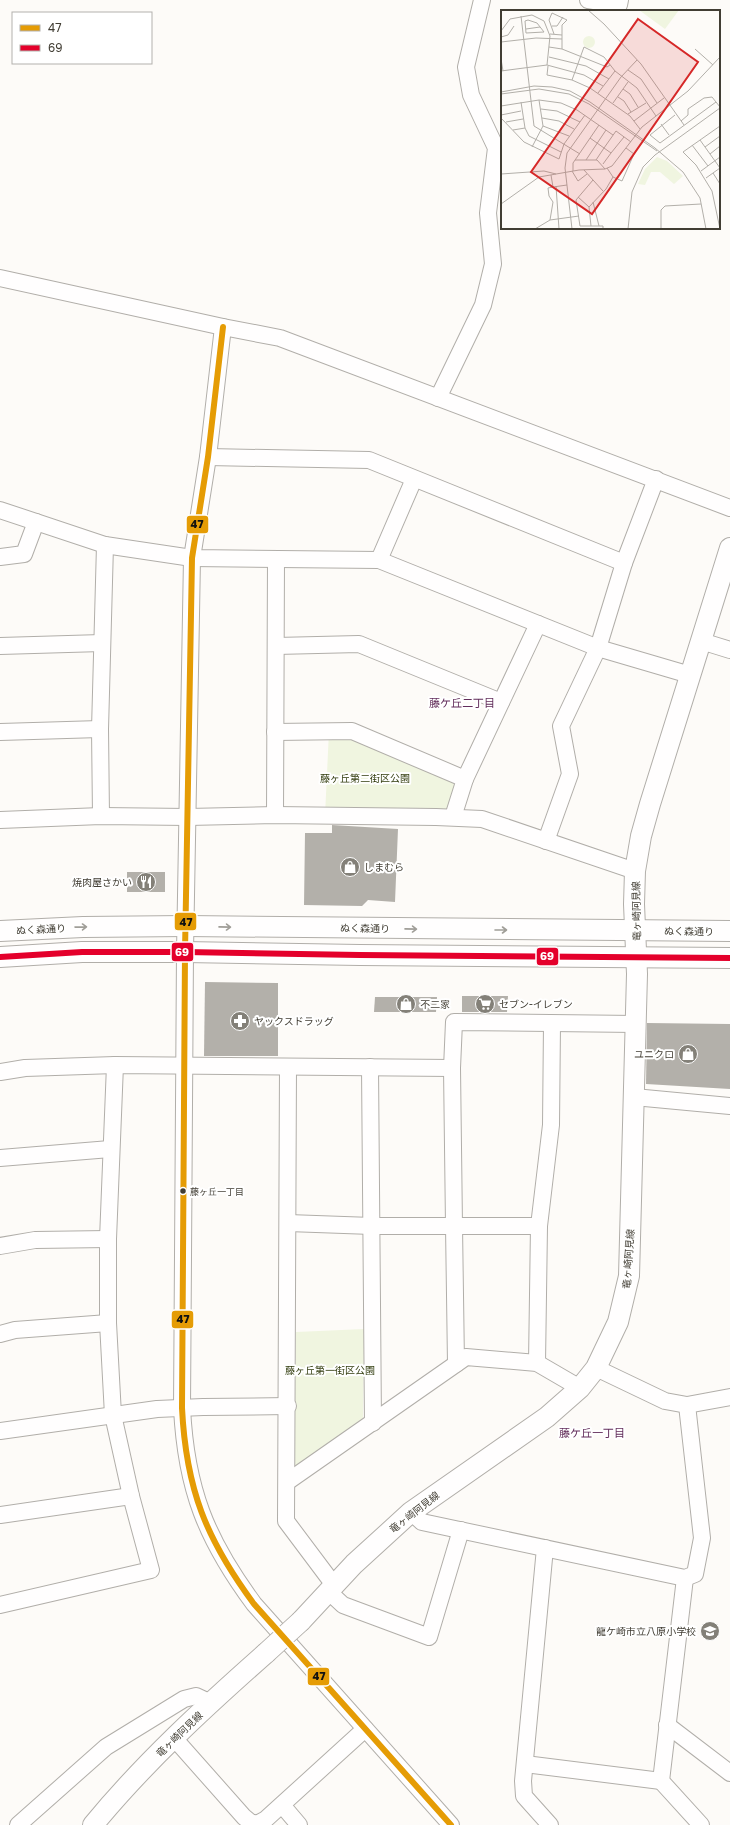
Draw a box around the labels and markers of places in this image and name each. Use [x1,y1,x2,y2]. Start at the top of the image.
shop icon: しまむら [339,856,361,878]
place label: しまむら [364,861,404,873]
restaurant icon: 焼肉屋さかい [135,871,157,893]
place label: 焼肉屋さかい [72,876,132,888]
shop icon: 不二家 [395,993,417,1015]
supermarket icon: セブン-イレブン [474,993,496,1015]
place label: 不二家 [420,998,450,1010]
place label: セブン-イレブン [499,998,573,1010]
pharmacy icon: ヤックスドラッグ [229,1010,251,1032]
place label: ヤックスドラッグ [254,1015,334,1027]
shop icon: ユニクロ [677,1043,699,1065]
place label: ユニクロ [634,1048,674,1060]
marker: 藤ヶ丘一丁目 [178,1186,188,1196]
place label: 藤ヶ丘一丁目 [190,1186,244,1197]
school or university icon: 龍ケ崎市立八原小学校 [699,1620,721,1642]
place label: 龍ケ崎市立八原小学校 [596,1625,696,1637]

